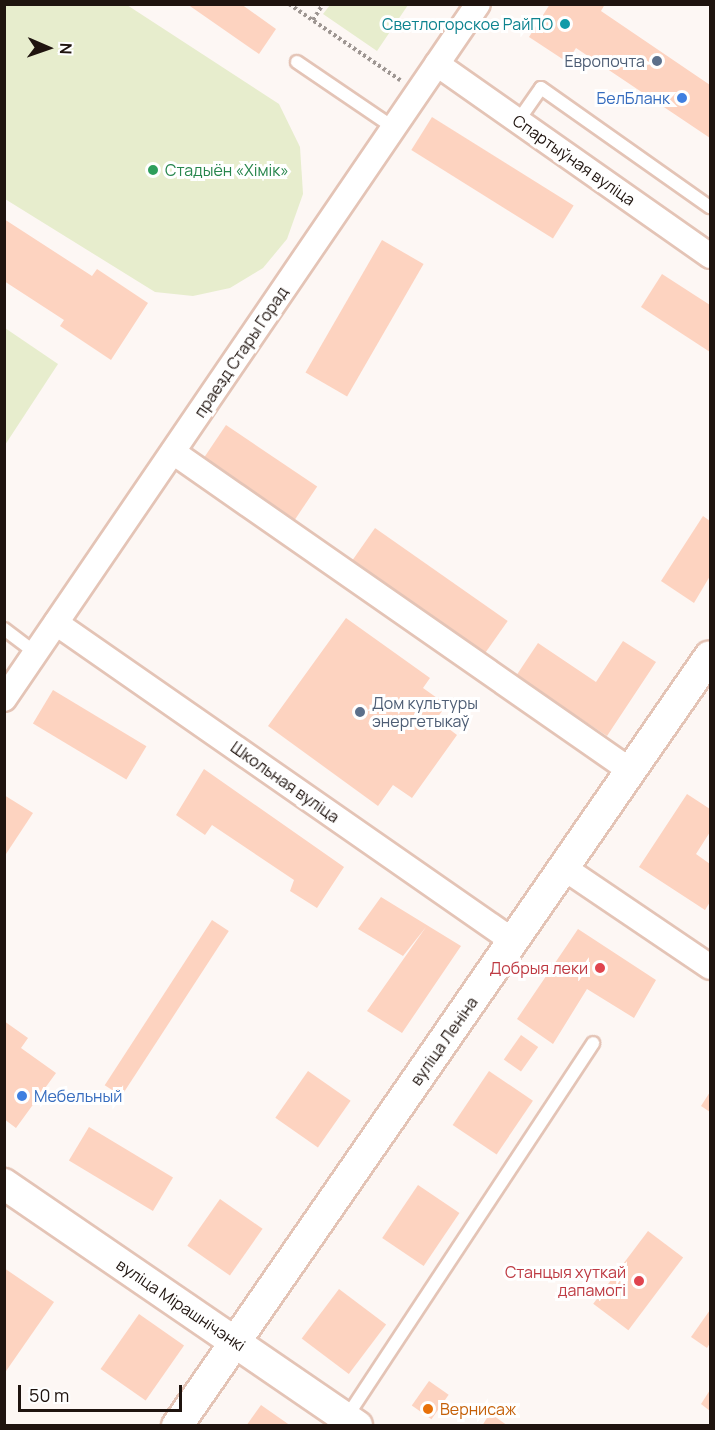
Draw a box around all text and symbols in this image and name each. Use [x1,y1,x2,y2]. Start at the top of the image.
place label: Светлогорское РайПО [382,14,553,34]
marker: Светлогорское РайПО [558,17,572,31]
north arrow [18,18,78,78]
text: N [55,42,77,55]
place label: Европочта [564,51,645,71]
marker: Европочта [650,54,664,68]
place label: БелБланк [597,88,670,108]
marker: БелБланк [675,91,689,105]
street label: Спартыўная вуліца [509,111,639,209]
place label: Стадыён «Хімік» [165,160,289,180]
marker: Стадыён «Хімік» [146,163,160,177]
street label: праезд Стары Горад [190,283,292,421]
place label: Дом культуры энергетыкаў [372,693,478,731]
marker: Дом культуры энергетыкаў [353,705,367,719]
street label: Школьная вуліца [227,737,343,827]
place label: Добрыя леки [490,958,588,978]
marker: Добрыя леки [593,961,607,975]
street label: вуліца Леніна [406,993,482,1089]
place label: Мебельный [34,1086,122,1106]
marker: Мебельный [15,1089,29,1103]
street label: вуліца Мірашнічэнкі [113,1255,249,1355]
place label: Станцыя хуткай дапамогі [505,1262,626,1300]
marker: Станцыя хуткай дапамогі [630,1272,648,1290]
scale bar [21,1373,184,1411]
text: 50 m [29,1383,69,1407]
place label: Вернисаж [440,1399,516,1419]
marker: Вернисаж [421,1402,435,1416]

